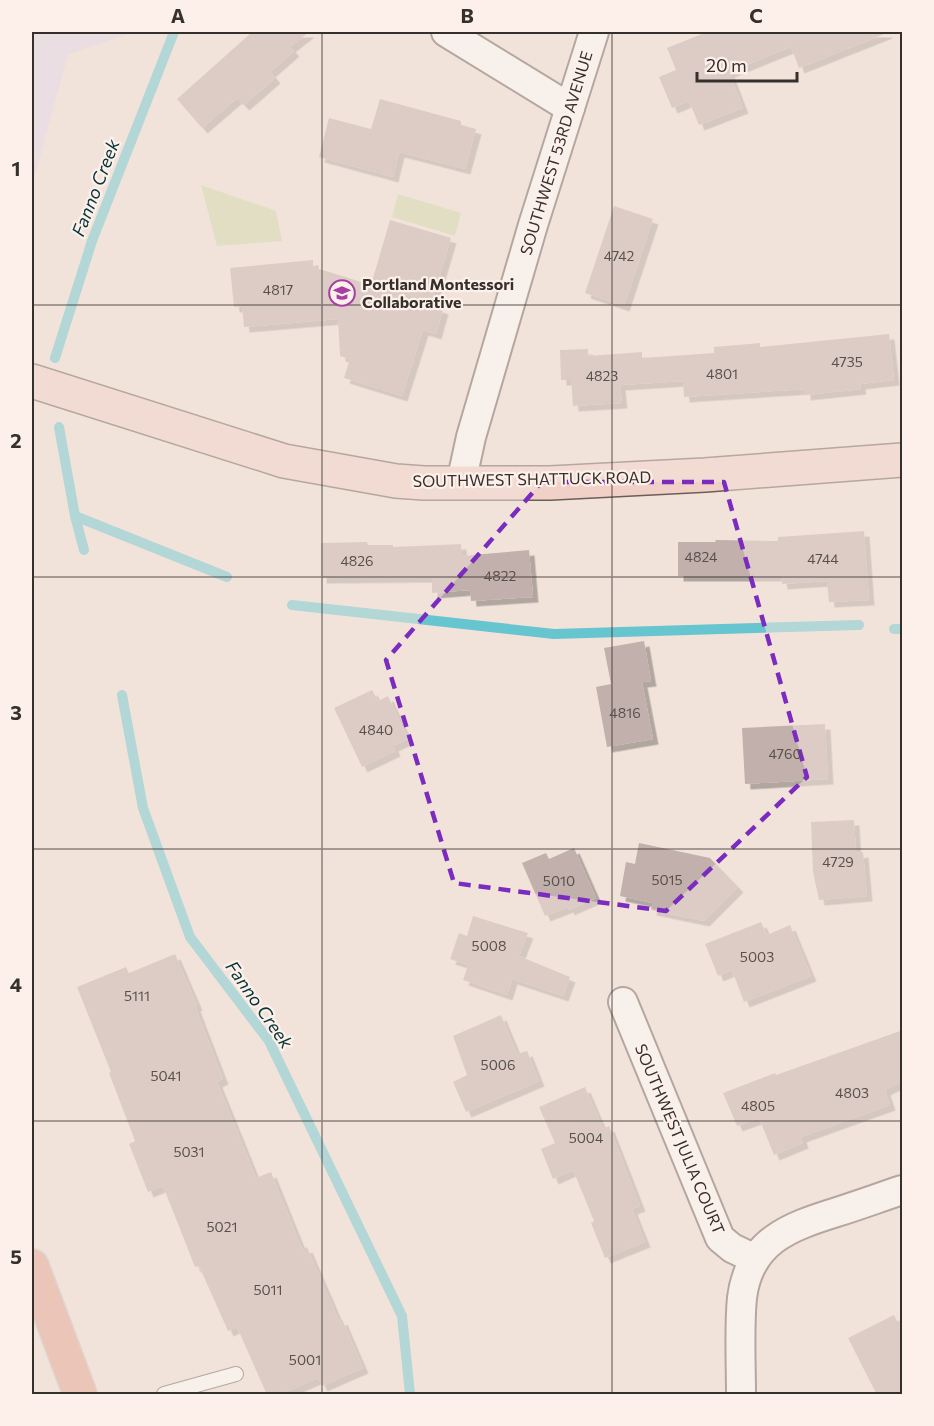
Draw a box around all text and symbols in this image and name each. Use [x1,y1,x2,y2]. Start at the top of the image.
text: A [171,3,185,27]
text: B [460,3,474,27]
text: C [749,3,763,27]
scale bar [697,45,798,83]
street label: SOUTHWEST 53RD AVENUE [515,49,596,257]
text: 20 m [706,54,747,76]
water label: Fanno Creek [66,135,124,239]
text: 1 [11,156,21,180]
house number: 4742 [604,247,635,264]
place label: Portland Montessori Collaborative [362,274,514,311]
school or university icon: Portland Montessori Collaborative [327,278,357,308]
house number: 4817 [263,281,293,298]
house number: 4735 [831,353,863,370]
house number: 4801 [706,365,738,382]
house number: 4823 [586,367,618,384]
text: 2 [10,428,22,452]
street label: SOUTHWEST SHATTUCK ROAD [413,467,651,490]
house number: 4824 [685,548,718,565]
house number: 4744 [807,550,839,567]
house number: 4826 [340,552,374,569]
house number: 4822 [484,567,516,584]
text: 3 [10,700,22,724]
house number: 4816 [609,704,641,721]
house number: 4840 [359,721,393,738]
house number: 4760 [768,745,802,762]
house number: 4729 [822,853,854,870]
house number: 5015 [651,871,683,888]
house number: 5010 [543,872,575,889]
house number: 5008 [472,937,506,954]
house number: 5003 [740,948,774,965]
water label: Fanno Creek [222,956,299,1054]
text: 4 [10,972,22,996]
house number: 5111 [124,987,150,1004]
street label: SOUTHWEST JULIA COURT [632,1041,729,1237]
house number: 5006 [481,1056,515,1073]
house number: 5041 [150,1067,182,1084]
house number: 4803 [835,1084,869,1101]
house number: 4805 [741,1097,775,1114]
house number: 5004 [569,1129,604,1146]
house number: 5031 [173,1143,205,1160]
house number: 5021 [207,1218,237,1235]
text: 5 [10,1244,22,1268]
house number: 5011 [253,1281,283,1298]
house number: 5001 [289,1351,321,1368]

